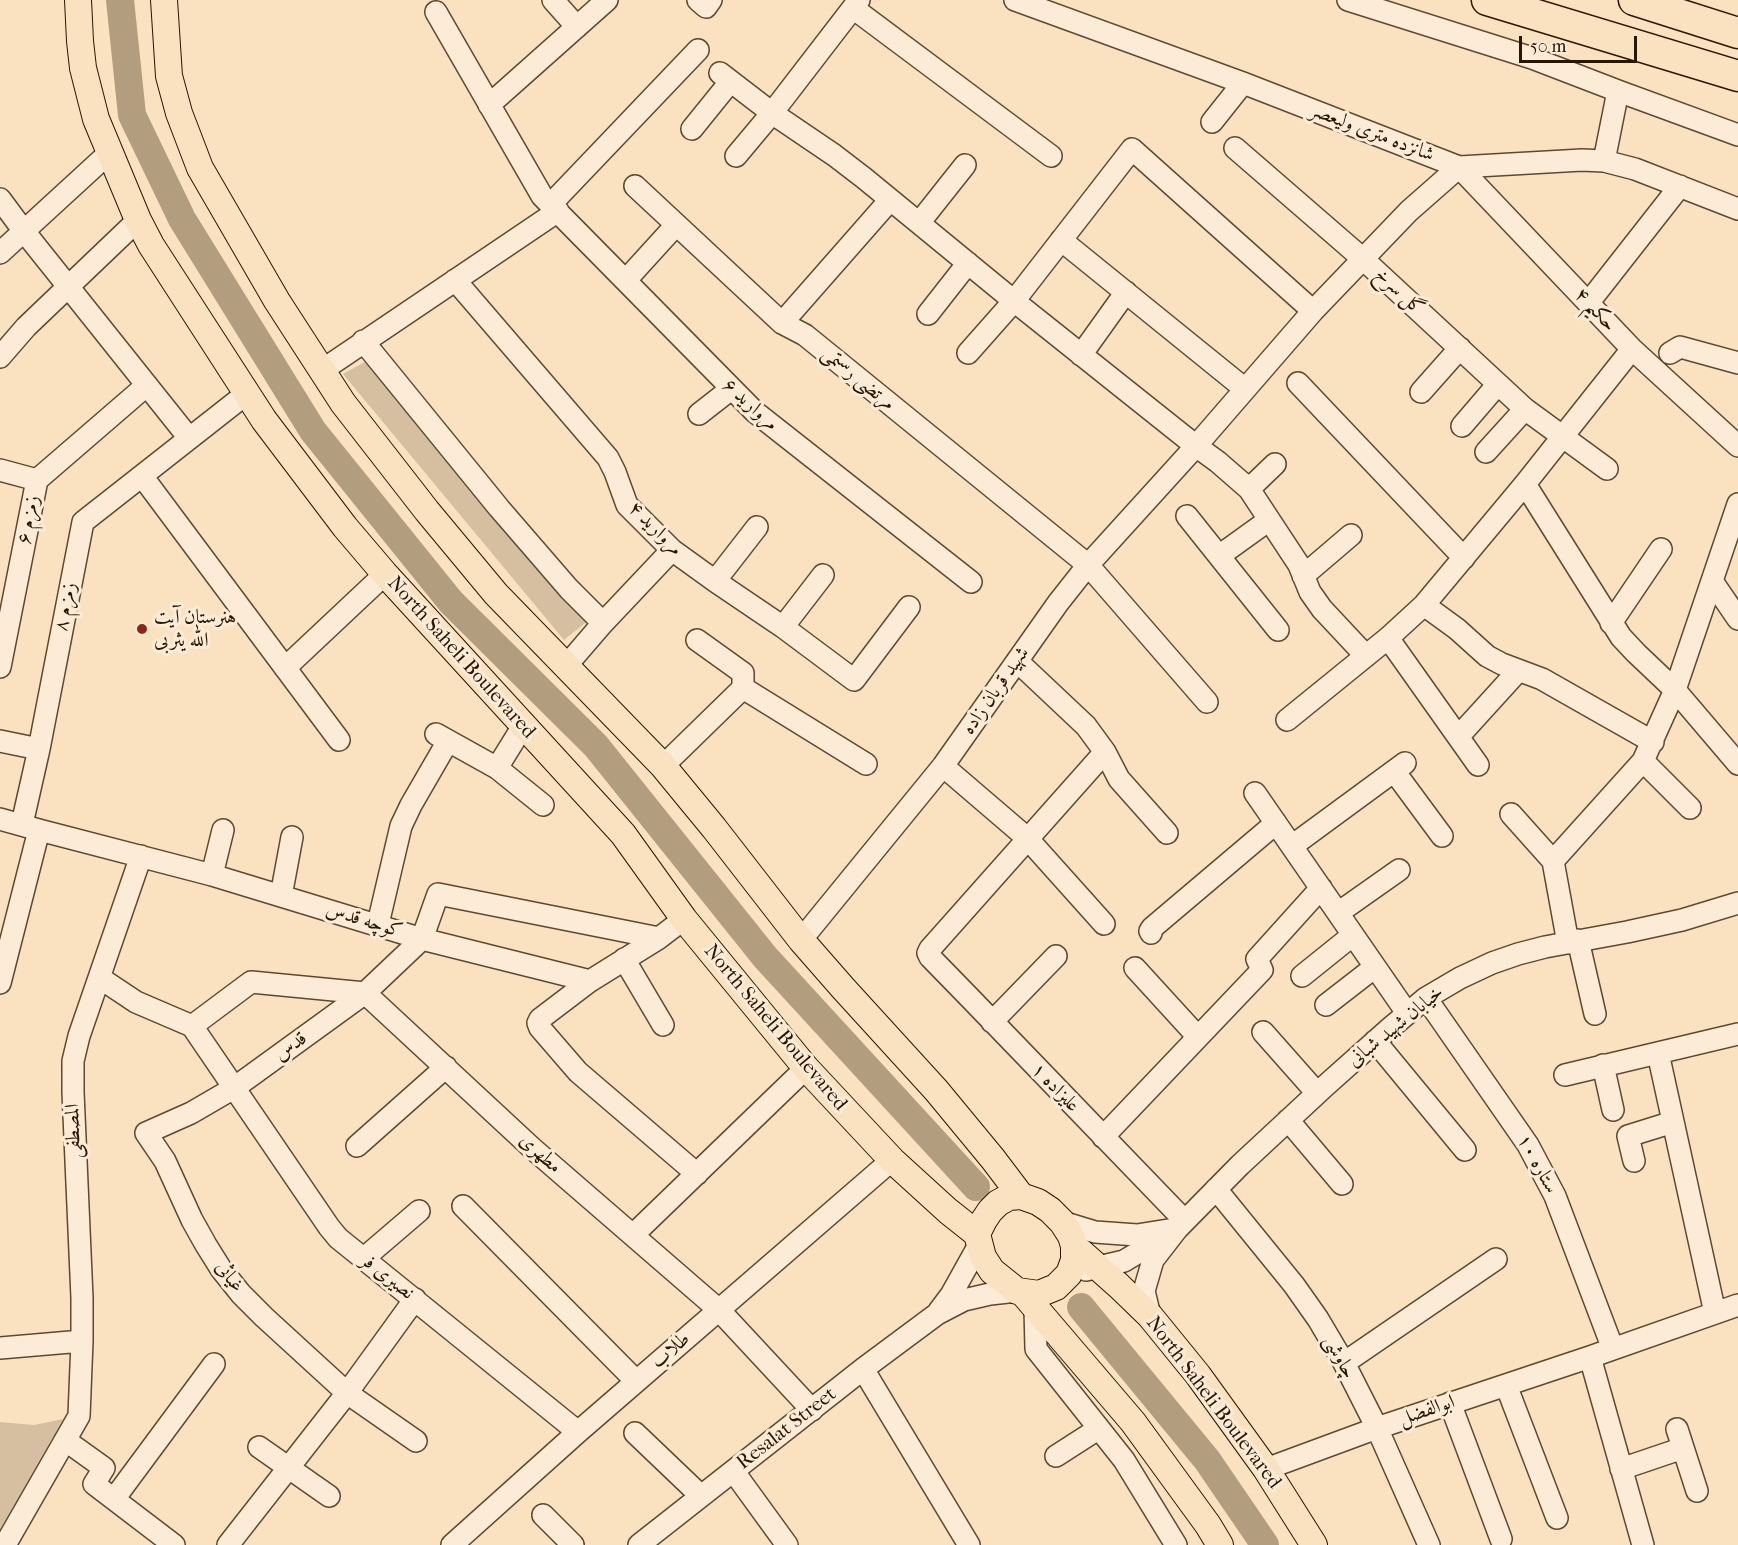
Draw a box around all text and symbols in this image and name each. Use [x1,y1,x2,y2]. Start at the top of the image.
scale bar [1522,24,1640,62]
text: 50 m [1530,36,1566,57]
street label: شانزده متری ولیعصر [1307,98,1437,168]
street label: گل سرخ [1369,263,1429,321]
street label: حکیم ۴ [1569,283,1621,337]
street label: مرتضی رستمی [816,342,900,416]
street label: مروارید ۶ [717,374,783,436]
street label: زمزم ۶ [13,493,45,547]
street label: مروارید ۴ [623,497,687,561]
street label: North Saheli Boulevared [382,572,540,744]
street label: زمزم ۸ [50,580,82,634]
place label: هنرستان آیت الله یثربی [154,606,236,653]
marker: هنرستان آیت الله یثربی [135,622,149,636]
street label: شهید قربان زاده [957,642,1035,740]
street label: کوچه قدس [323,898,405,944]
street label: North Saheli Boulevared [698,940,852,1116]
street label: خیابان شهید شبانی [1343,981,1449,1073]
street label: قدس [270,1027,312,1067]
street label: علیزاده ۱ [1026,1058,1084,1118]
street label: المصطفی [61,1103,87,1159]
street label: مطهری [514,1129,566,1179]
street label: ستاره ۱۰ [1511,1130,1563,1198]
street label: نصیری فر [355,1249,419,1305]
street label: غیاثی [209,1256,249,1298]
street label: North Saheli Boulevared [1140,1312,1286,1494]
street label: طلاب [647,1328,695,1374]
street label: چاوشی [1317,1331,1361,1383]
street label: Resalat Street [732,1383,842,1475]
street label: ابوالفضل [1396,1390,1458,1432]

